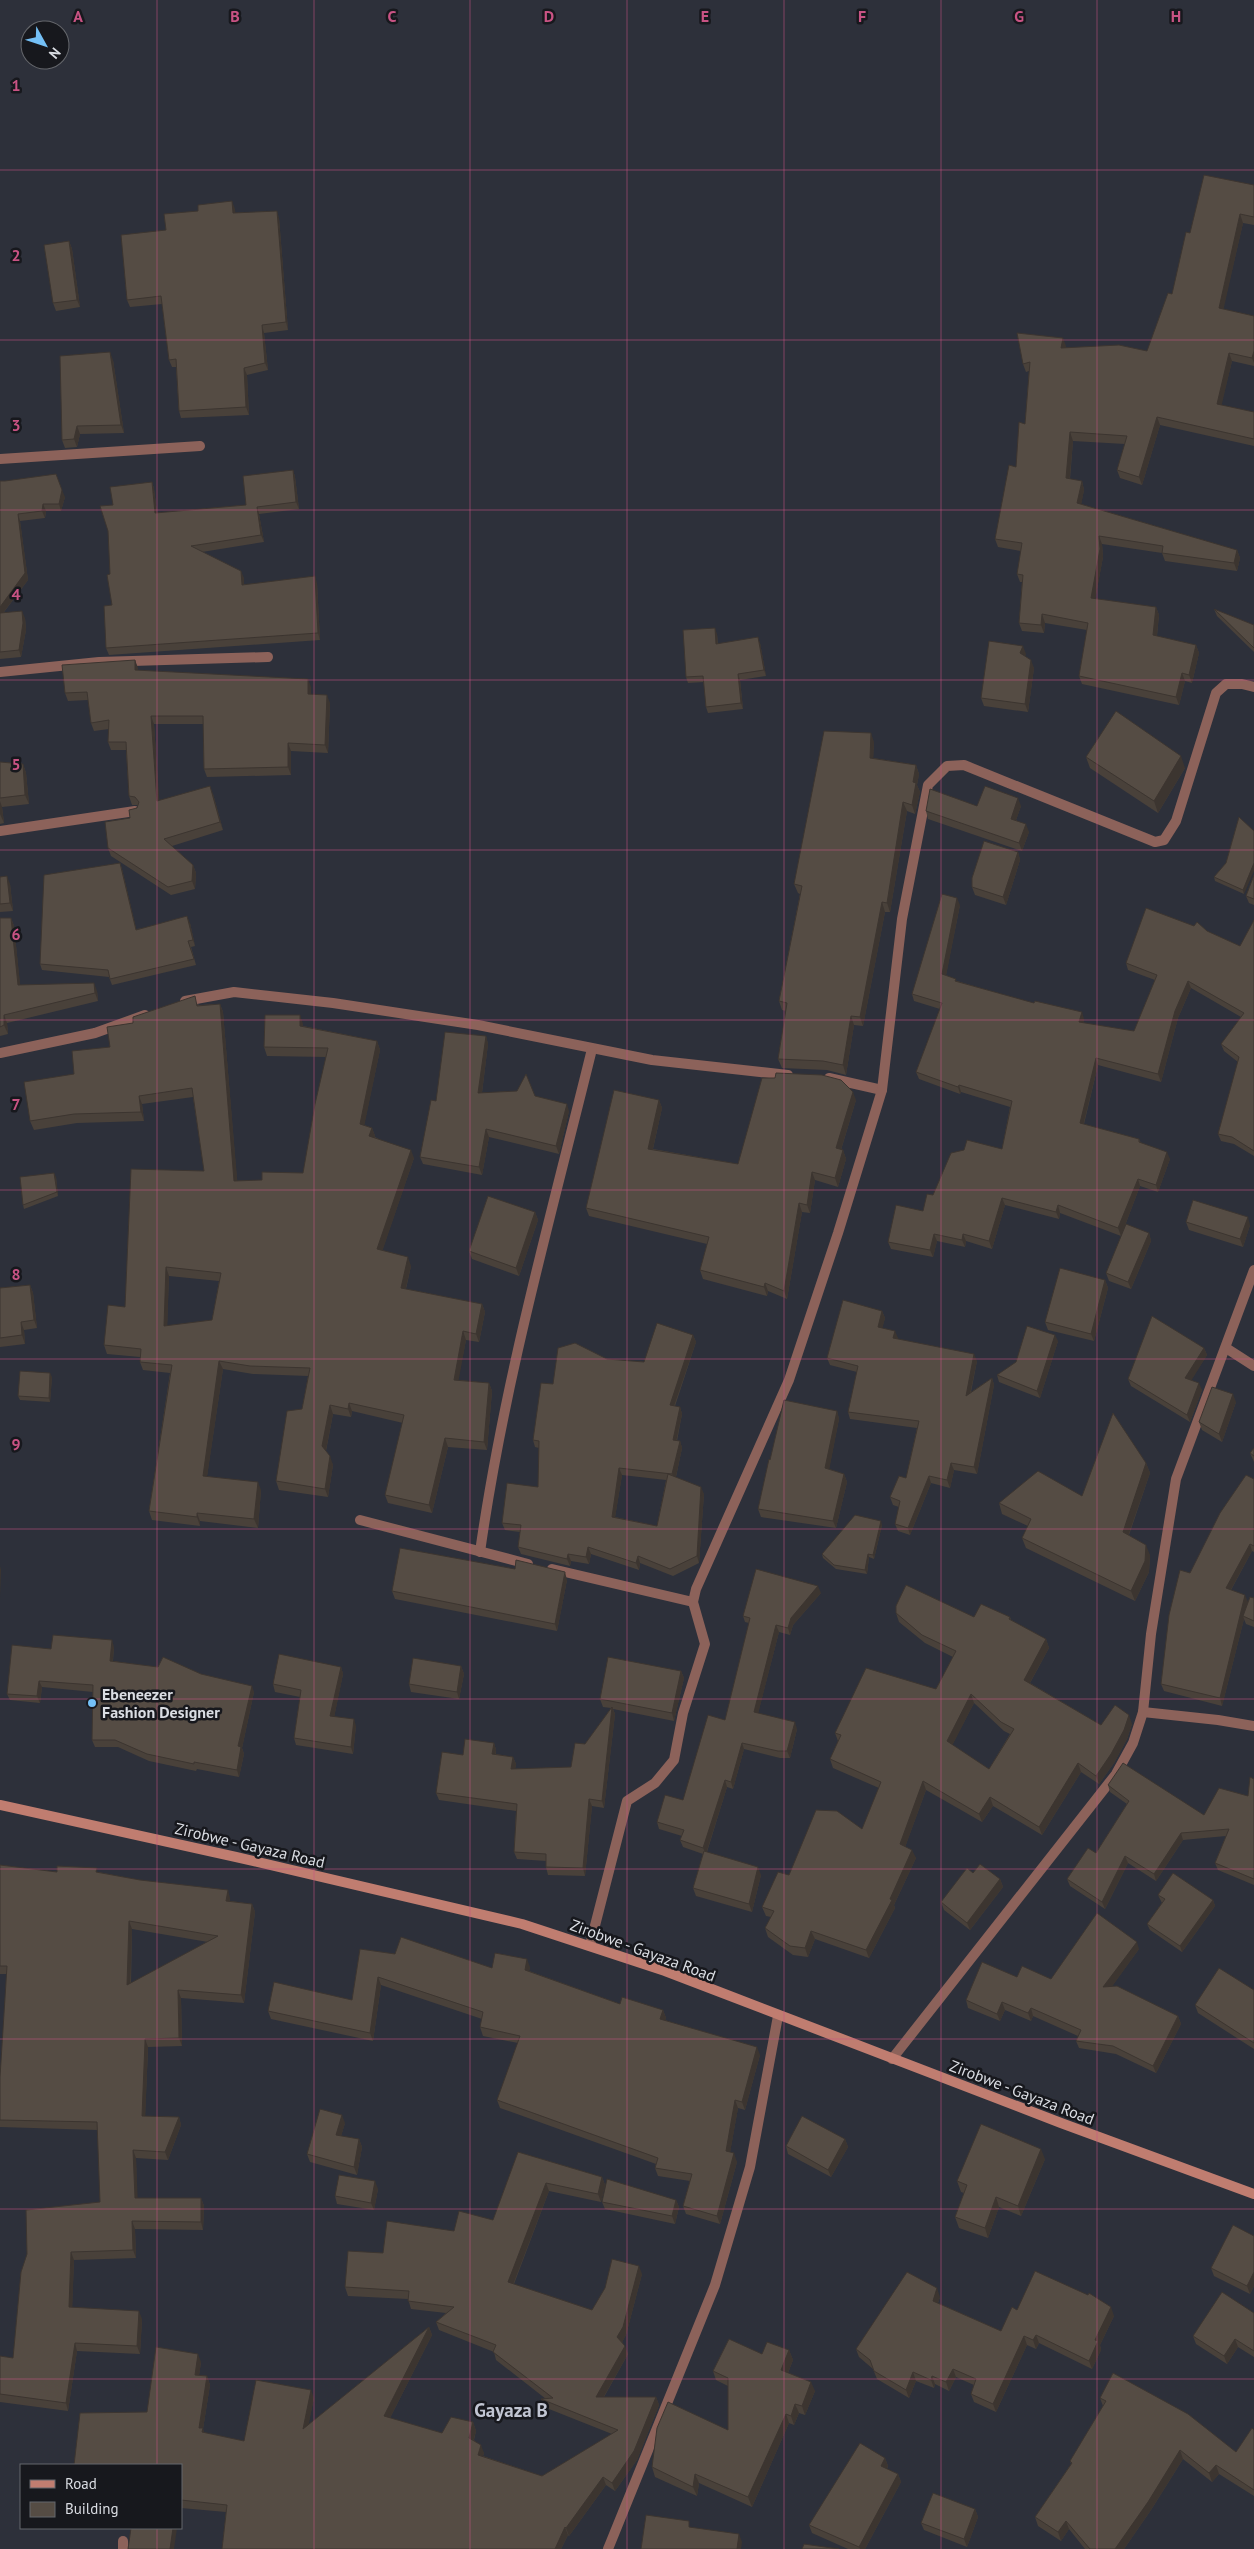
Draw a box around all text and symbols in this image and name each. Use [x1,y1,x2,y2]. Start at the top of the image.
text: A [73,6,83,26]
text: B [230,6,240,26]
text: C [388,6,397,26]
text: D [544,6,554,26]
text: E [701,6,709,26]
text: F [858,6,866,26]
text: G [1014,6,1024,26]
text: H [1171,6,1181,26]
north arrow [20,20,70,70]
text: N [45,44,65,63]
text: 1 [11,75,21,95]
text: 2 [11,245,21,265]
text: 3 [11,415,21,435]
text: 4 [11,584,21,604]
text: 5 [11,754,21,774]
text: 6 [11,924,21,944]
text: 7 [11,1094,21,1114]
text: 8 [11,1264,21,1284]
text: 9 [11,1434,21,1454]
place label: Ebeneezer Fashion Designer [102,1684,220,1722]
marker: Ebeneezer Fashion Designer [86,1697,98,1709]
street label: Zirobwe - Gayaza Road [173,1818,327,1872]
street label: Zirobwe - Gayaza Road [568,1914,718,1986]
street label: Zirobwe - Gayaza Road [947,2055,1097,2129]
district label: Gayaza B [474,2398,548,2422]
legend [20,2464,182,2529]
text: Road [65,2474,97,2493]
text: Building [65,2499,119,2518]

